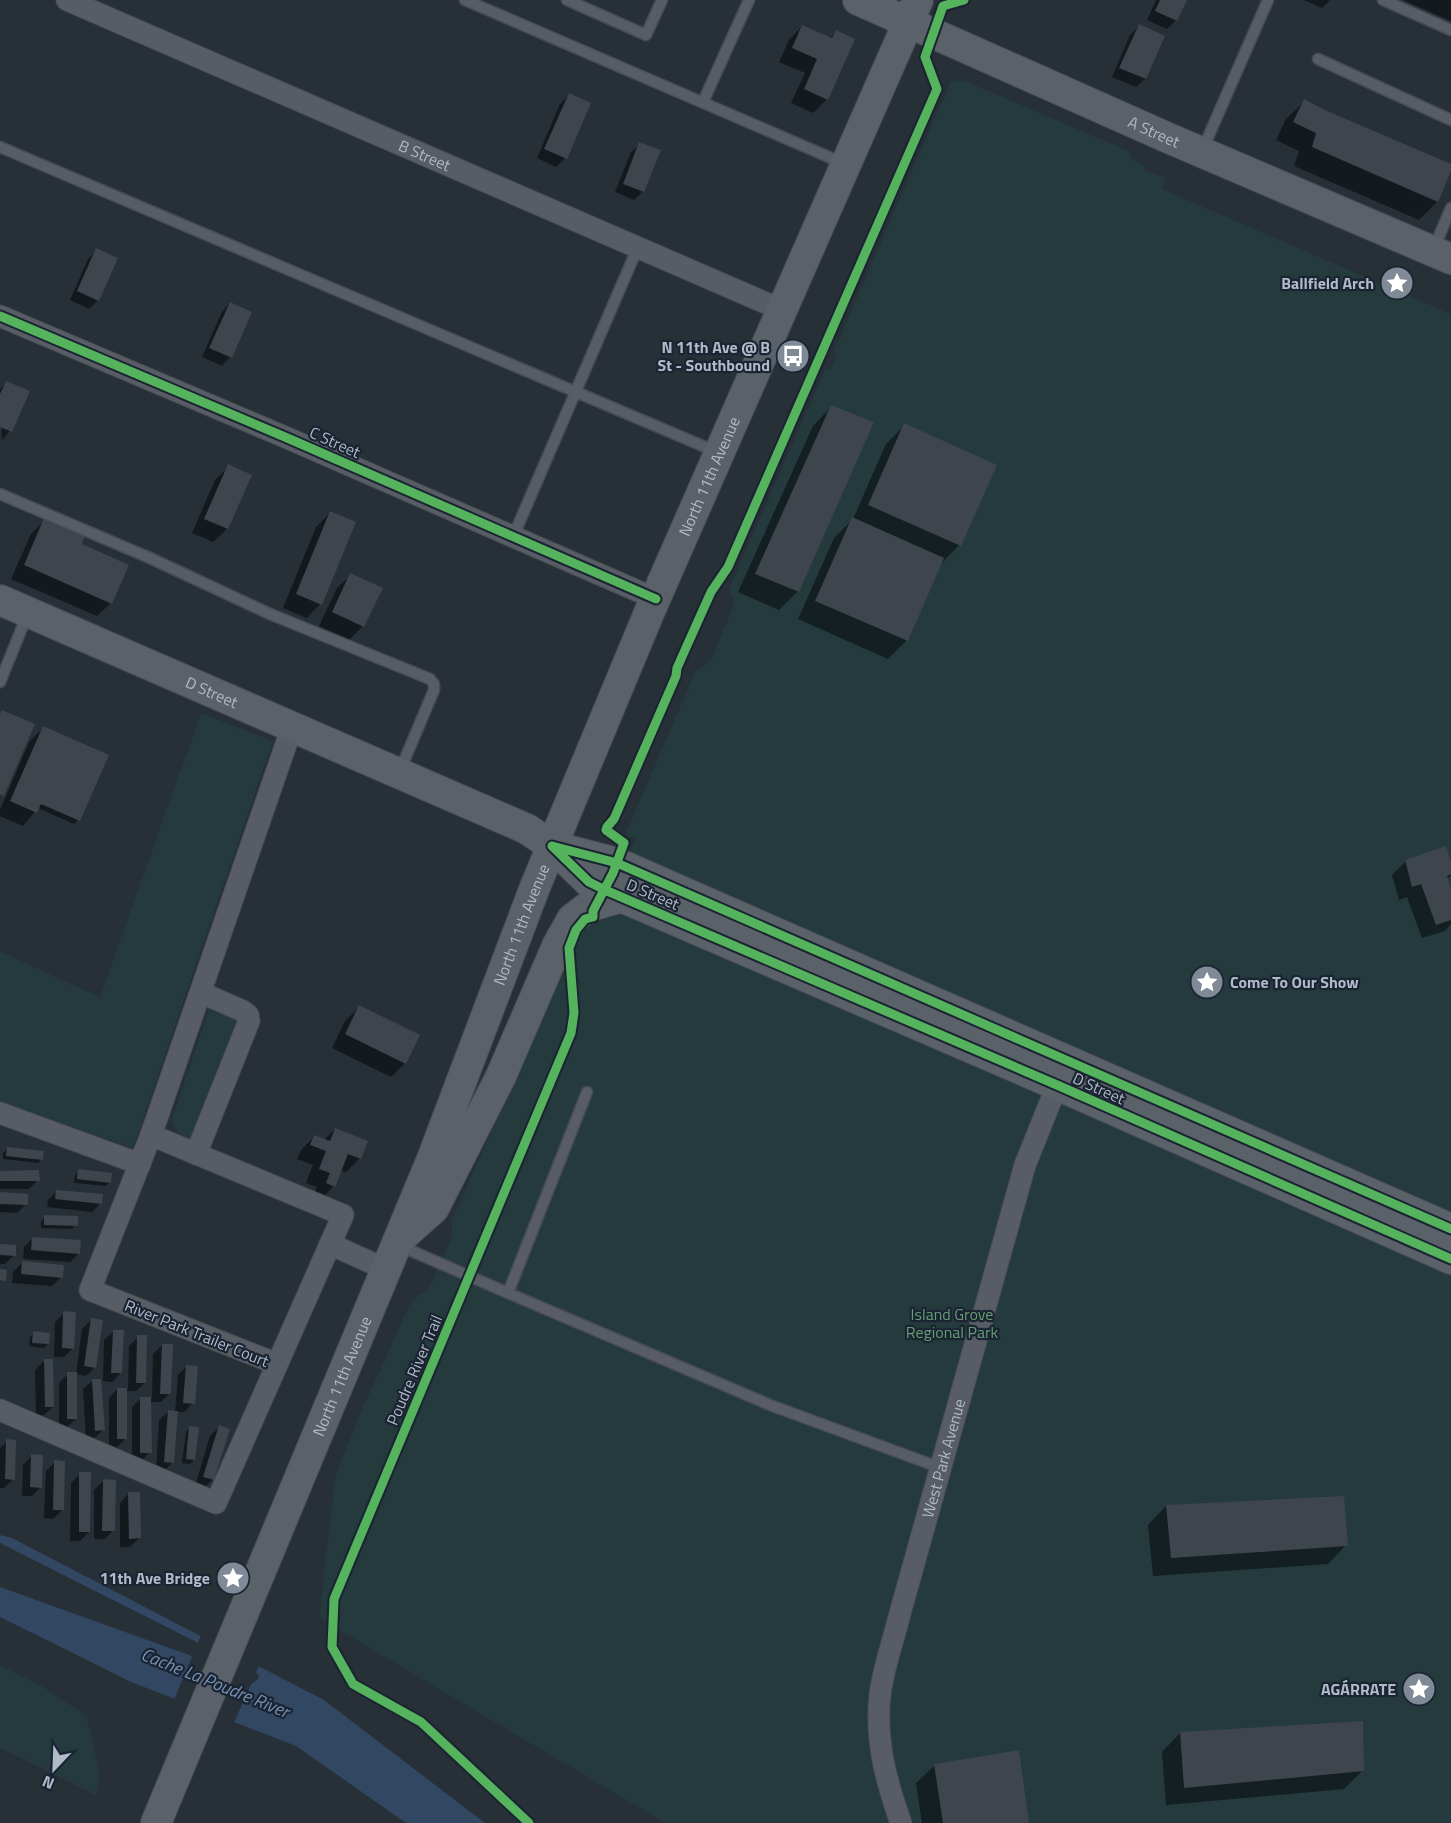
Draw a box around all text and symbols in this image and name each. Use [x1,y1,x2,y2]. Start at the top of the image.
street label: A Street [1124,110,1184,154]
street label: B Street [395,133,455,177]
place icon: Ballfield Arch [1379,265,1415,301]
place label: Ballfield Arch [1281,271,1374,295]
place label: N 11th Ave @ B St - Southbound [658,335,770,377]
bus stop icon: N 11th Ave @ B St - Southbound [775,338,811,374]
street label: North 11th Avenue [672,413,746,540]
street label: C Street [306,420,365,464]
street label: D Street [182,670,242,714]
street label: North 11th Avenue [487,860,555,989]
street label: D Street [623,872,683,916]
place icon: Come To Our Show [1189,964,1225,1000]
place label: Come To Our Show [1230,970,1359,994]
street label: D Street [1069,1066,1129,1110]
street label: River Park Trailer Court [121,1293,273,1373]
park label: Island Grove Regional Park [906,1302,999,1344]
street label: Poudre River Trail [380,1311,448,1429]
street label: North 11th Avenue [306,1312,377,1440]
street label: West Park Avenue [915,1396,971,1521]
place icon: 11th Ave Bridge [215,1560,251,1596]
place label: 11th Ave Bridge [100,1566,210,1590]
water label: Cache La Poudre River [137,1641,295,1725]
place icon: AGÁRRATE [1401,1671,1437,1707]
place label: AGÁRRATE [1321,1677,1396,1701]
north arrow [24,1739,84,1799]
text: N [38,1770,58,1796]

